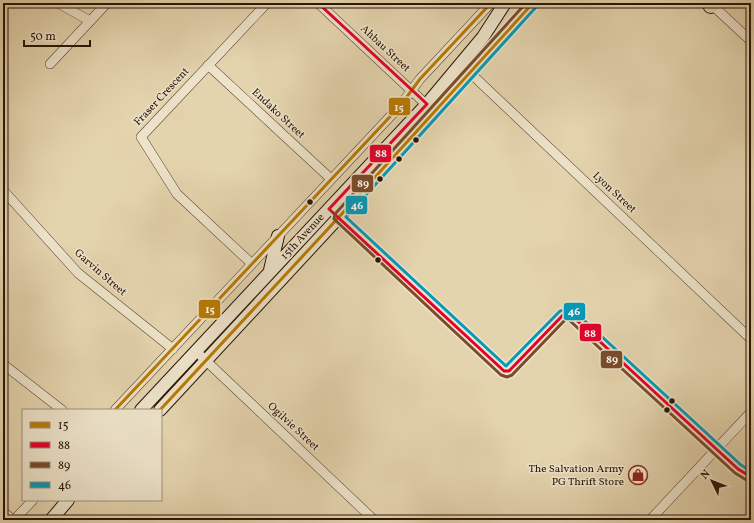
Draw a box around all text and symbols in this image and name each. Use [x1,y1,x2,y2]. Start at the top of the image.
scale bar [24,22,90,48]
street label: Ahbau Street [357,22,413,76]
text: 50 m [30,29,56,45]
street label: Fraser Crescent [131,64,193,130]
street label: Endako Street [248,85,308,143]
line badge: 15 [388,97,411,116]
text: 15 [394,101,404,116]
unlabelled marker [411,135,421,145]
line badge: 88 [369,144,392,163]
text: 88 [375,147,387,162]
unlabelled marker [394,154,404,164]
street label: Lyon Street [589,169,639,217]
line badge: 89 [351,174,374,193]
unlabelled marker [375,174,385,184]
text: 89 [357,177,369,192]
line badge: 46 [345,195,368,215]
unlabelled marker [305,197,315,207]
text: 46 [351,199,363,214]
street label: 15th Avenue [278,211,328,263]
street label: Garvin Street [71,246,129,300]
unlabelled marker [373,255,383,265]
line badge: 15 [198,299,221,319]
line badge: 46 [563,302,586,321]
text: 15 [205,303,215,318]
text: 46 [568,305,580,320]
line badge: 88 [579,323,602,342]
text: 88 [584,327,596,342]
line badge: 89 [600,350,623,369]
text: 89 [606,353,618,368]
unlabelled marker [667,396,677,406]
street label: Ogilvie Street [264,399,322,455]
unlabelled marker [662,405,672,415]
legend [22,409,162,501]
text: 15 [58,418,69,434]
text: 88 [58,438,70,454]
text: 89 [58,458,70,474]
north arrow [692,461,732,501]
place label: The Salvation Army PG Thrift Store [528,462,624,490]
shop icon: The Salvation Army PG Thrift Store [627,464,649,486]
text: N [698,467,714,483]
text: 46 [58,478,71,494]

